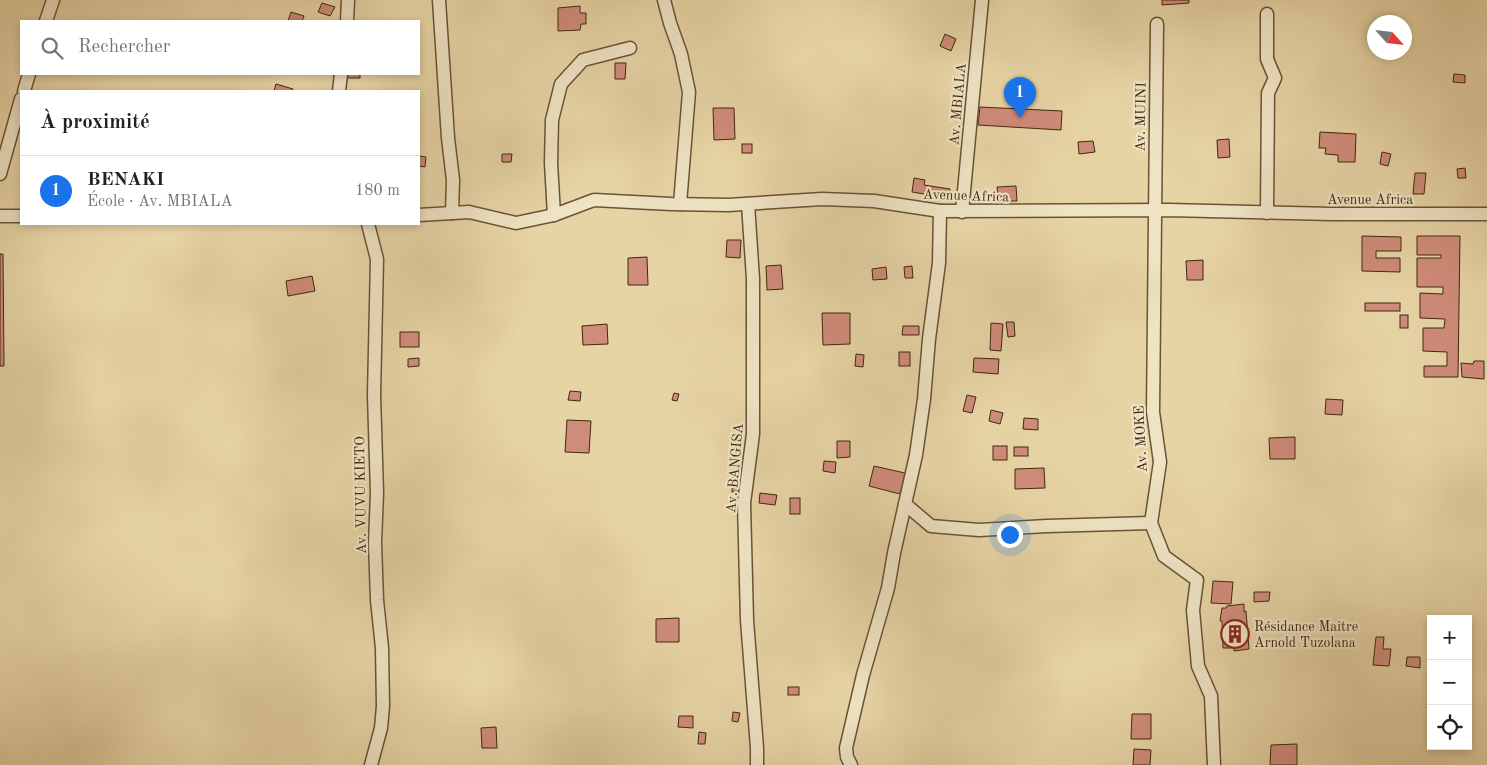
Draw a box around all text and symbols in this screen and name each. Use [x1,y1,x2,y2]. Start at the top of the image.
north arrow [1367,15,1412,60]
search box [20,20,420,75]
icon: search [38,34,66,62]
text: Rechercher [78,38,171,57]
street label: Av. MBIALA [947,62,969,146]
pin: 1 [1004,77,1036,118]
street label: Av. MUINI [1133,82,1149,152]
text: À proximité [40,112,150,133]
text: BENAKI [87,171,164,190]
text: 1 [51,183,61,199]
text: 180 m [355,183,400,199]
street label: Avenue Africa [923,187,1009,205]
street label: Avenue Africa [1327,193,1413,207]
text: École · Av. MBIALA [87,194,233,210]
street label: Av. MOKE [1132,405,1150,473]
street label: Av. BANGISA [724,422,746,514]
street label: Av. VUVU KIETO [353,436,369,554]
your location [997,522,1023,548]
map controls [1427,615,1472,750]
button: + [1427,615,1472,660]
building icon: Résidance Maitre Arnold Tuzolana [1220,619,1250,649]
place label: Résidance Maitre Arnold Tuzolana [1254,620,1358,650]
button: − [1427,660,1472,705]
button: locate [1427,705,1472,750]

